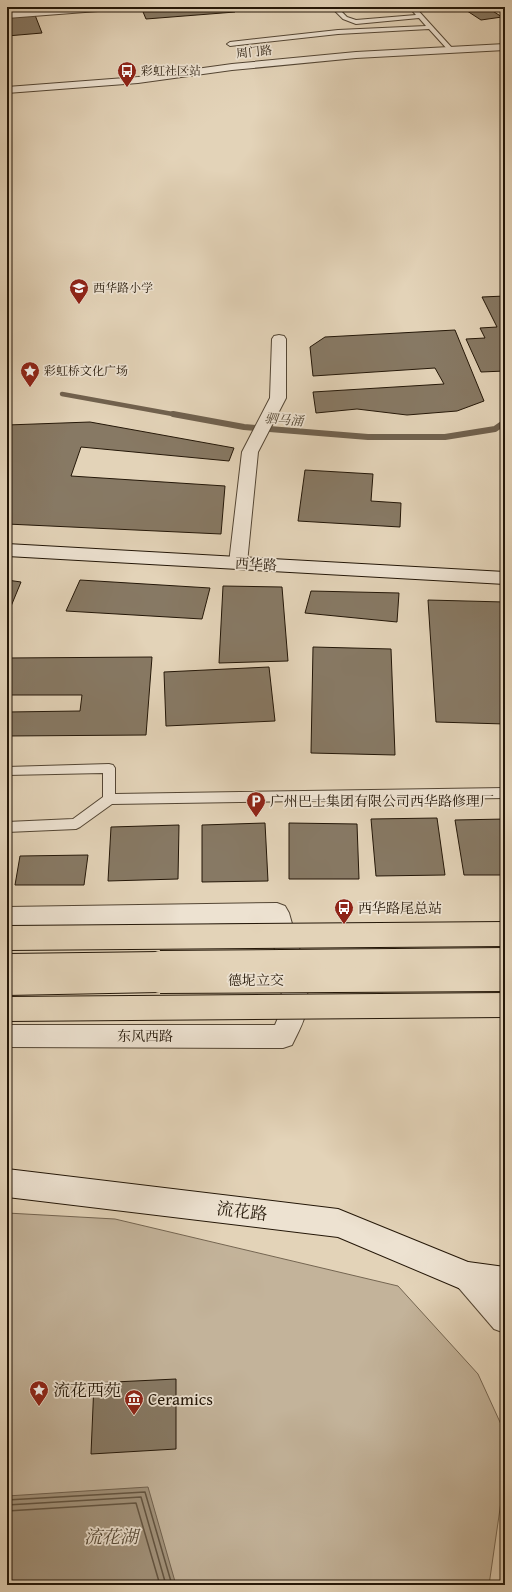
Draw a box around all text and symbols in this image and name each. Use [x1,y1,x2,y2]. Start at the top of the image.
street label: 周门路 [235,41,273,62]
bus stop icon: 彩虹社区站 [116,60,138,88]
place label: 彩虹社区站 [141,62,201,79]
school or university icon: 西华路小学 [68,277,90,305]
place label: 西华路小学 [93,279,153,296]
place icon: 彩虹桥文化广场 [19,360,41,388]
place label: 彩虹桥文化广场 [44,362,128,379]
water label: 驷马涌 [264,408,306,431]
street label: 西华路 [235,553,277,575]
parking icon: 广州巴士集团有限公司西华路修理厂 [245,790,267,818]
place label: 广州巴士集团有限公司西华路修理厂 [270,791,494,811]
bus stop icon: 西华路尾总站 [333,897,355,925]
place label: 西华路尾总站 [358,898,442,918]
street label: 德坭立交 [228,970,284,990]
street label: 东风西路 [117,1026,173,1046]
street label: 流花路 [215,1195,269,1226]
place label: 流花西苑 [53,1377,121,1402]
place icon: 流花西苑 [28,1379,50,1407]
place label: Ceramics [148,1386,213,1411]
museum icon: Ceramics [123,1388,145,1416]
water label: 流花湖 [84,1523,141,1550]

